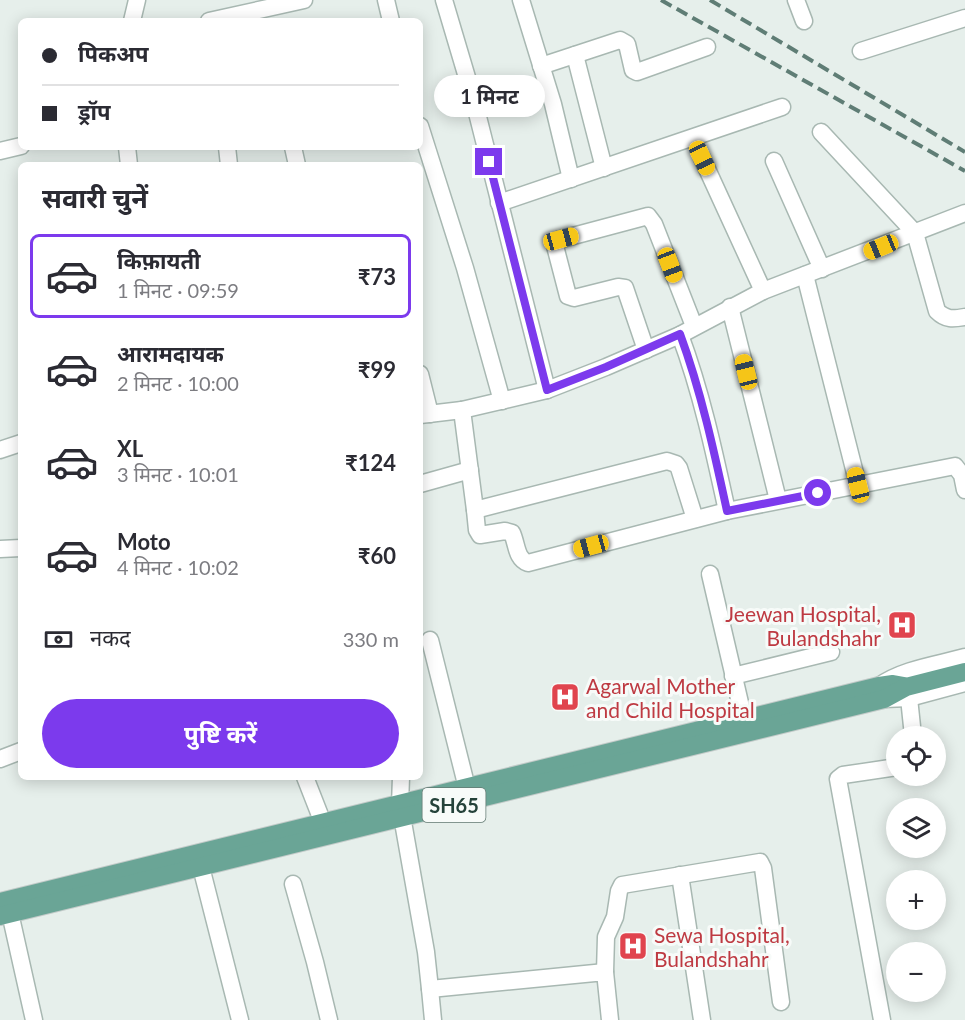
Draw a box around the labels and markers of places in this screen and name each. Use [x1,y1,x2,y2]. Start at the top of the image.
place label: Jeewan Hospital, Bulandshahr [725,601,881,650]
hospital icon: Jeewan Hospital, Bulandshahr [886,609,918,641]
place label: Agarwal Mother and Child Hospital [586,673,755,722]
hospital icon: Agarwal Mother and Child Hospital [549,681,581,713]
place label: Sewa Hospital, Bulandshahr [654,922,790,971]
hospital icon: Sewa Hospital, Bulandshahr [617,930,649,962]

